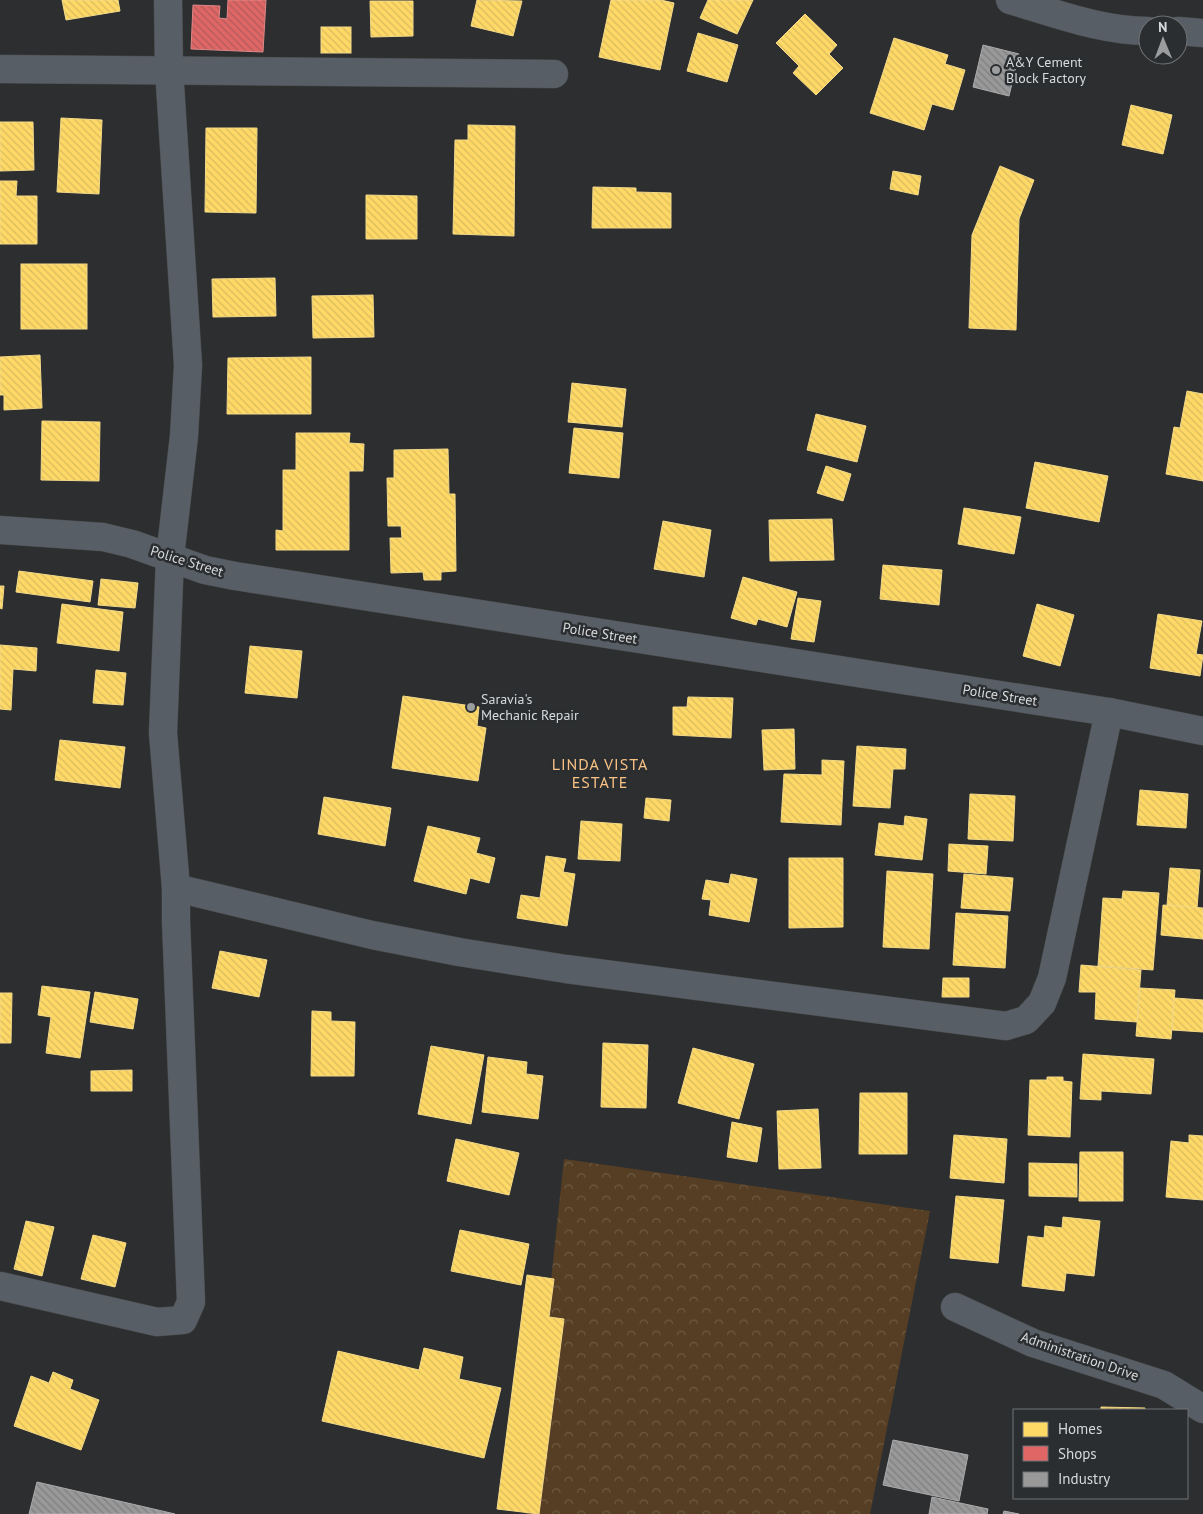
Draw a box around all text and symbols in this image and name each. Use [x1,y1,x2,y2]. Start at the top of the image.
north arrow [1138,15,1188,65]
text: N [1158,18,1168,36]
place label: A&Y Cement Block Factory [1006,53,1086,87]
marker: A&Y Cement Block Factory [990,64,1002,76]
street label: Police Street [148,541,226,581]
street label: Police Street [561,618,639,648]
street label: Police Street [961,680,1039,710]
place label: Saravia's Mechanic Repair [481,690,579,724]
marker: Saravia's Mechanic Repair [465,701,477,713]
district label: LINDA VISTA ESTATE [552,754,648,792]
street label: Administration Drive [1019,1327,1141,1385]
legend [1013,1409,1188,1499]
text: Homes [1058,1419,1102,1438]
text: Shops [1058,1444,1097,1463]
text: Industry [1058,1469,1110,1488]

